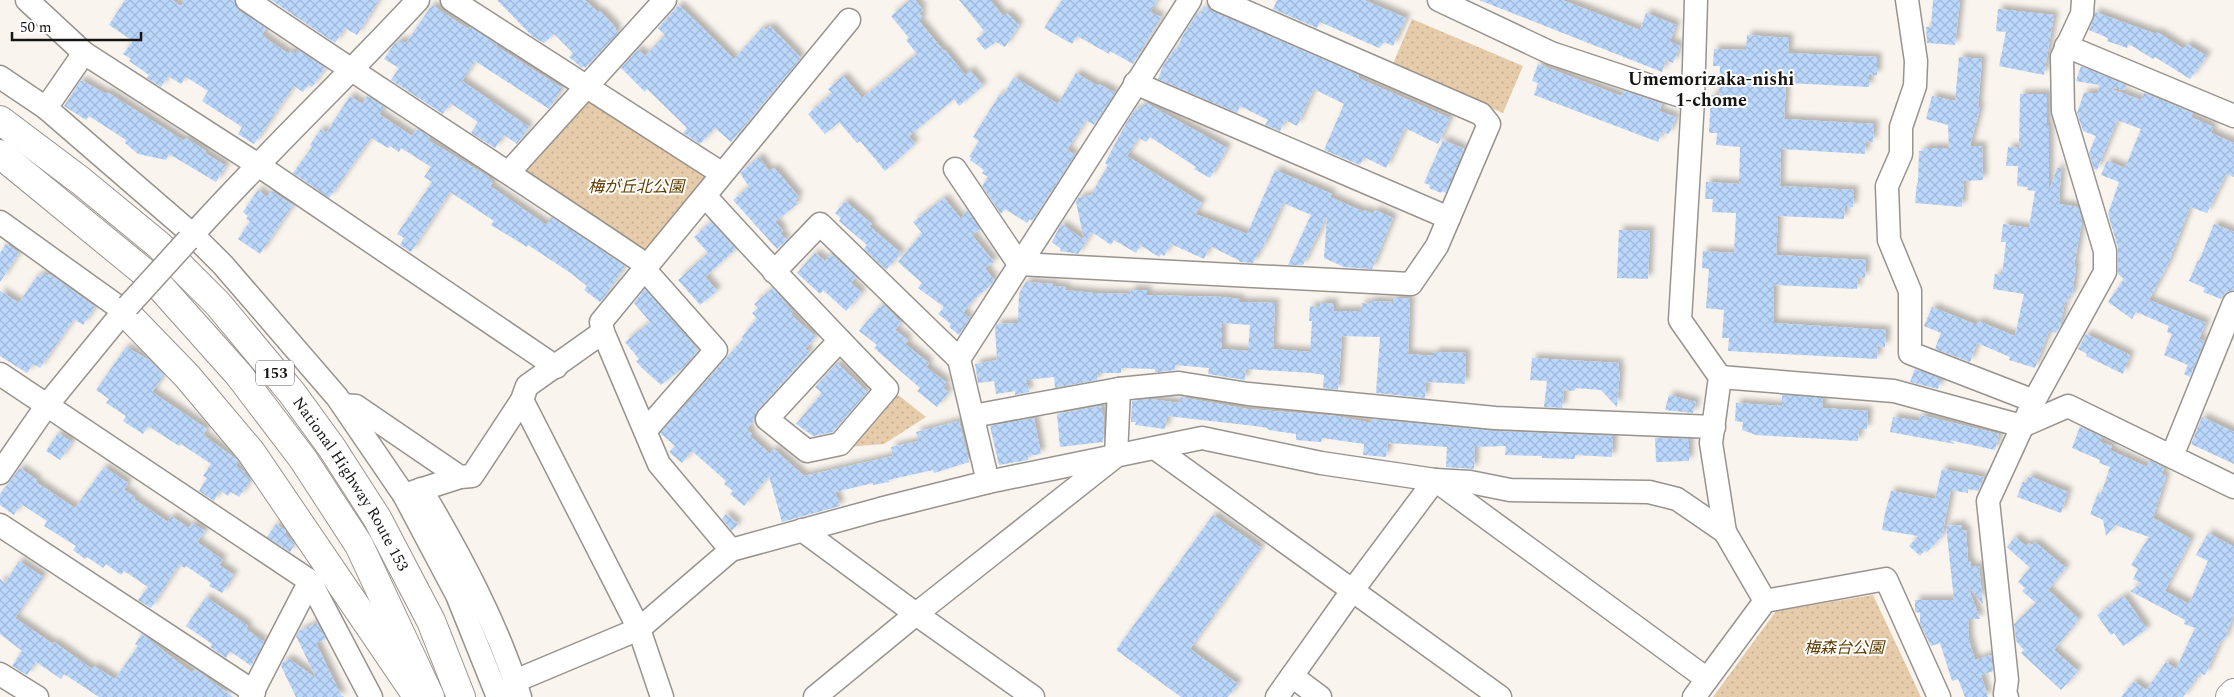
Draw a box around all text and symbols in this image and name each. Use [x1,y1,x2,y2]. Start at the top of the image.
scale bar [12,10,141,42]
text: 50 m [20,16,52,39]
district label: Umemorizaka-nishi 1-chome [1628,66,1794,114]
park label: 梅が丘北公園 [588,175,686,199]
road number: 153 [256,360,294,386]
street label: National Highway Route 153 [287,392,415,575]
park label: 梅森台公園 [1804,636,1886,660]

